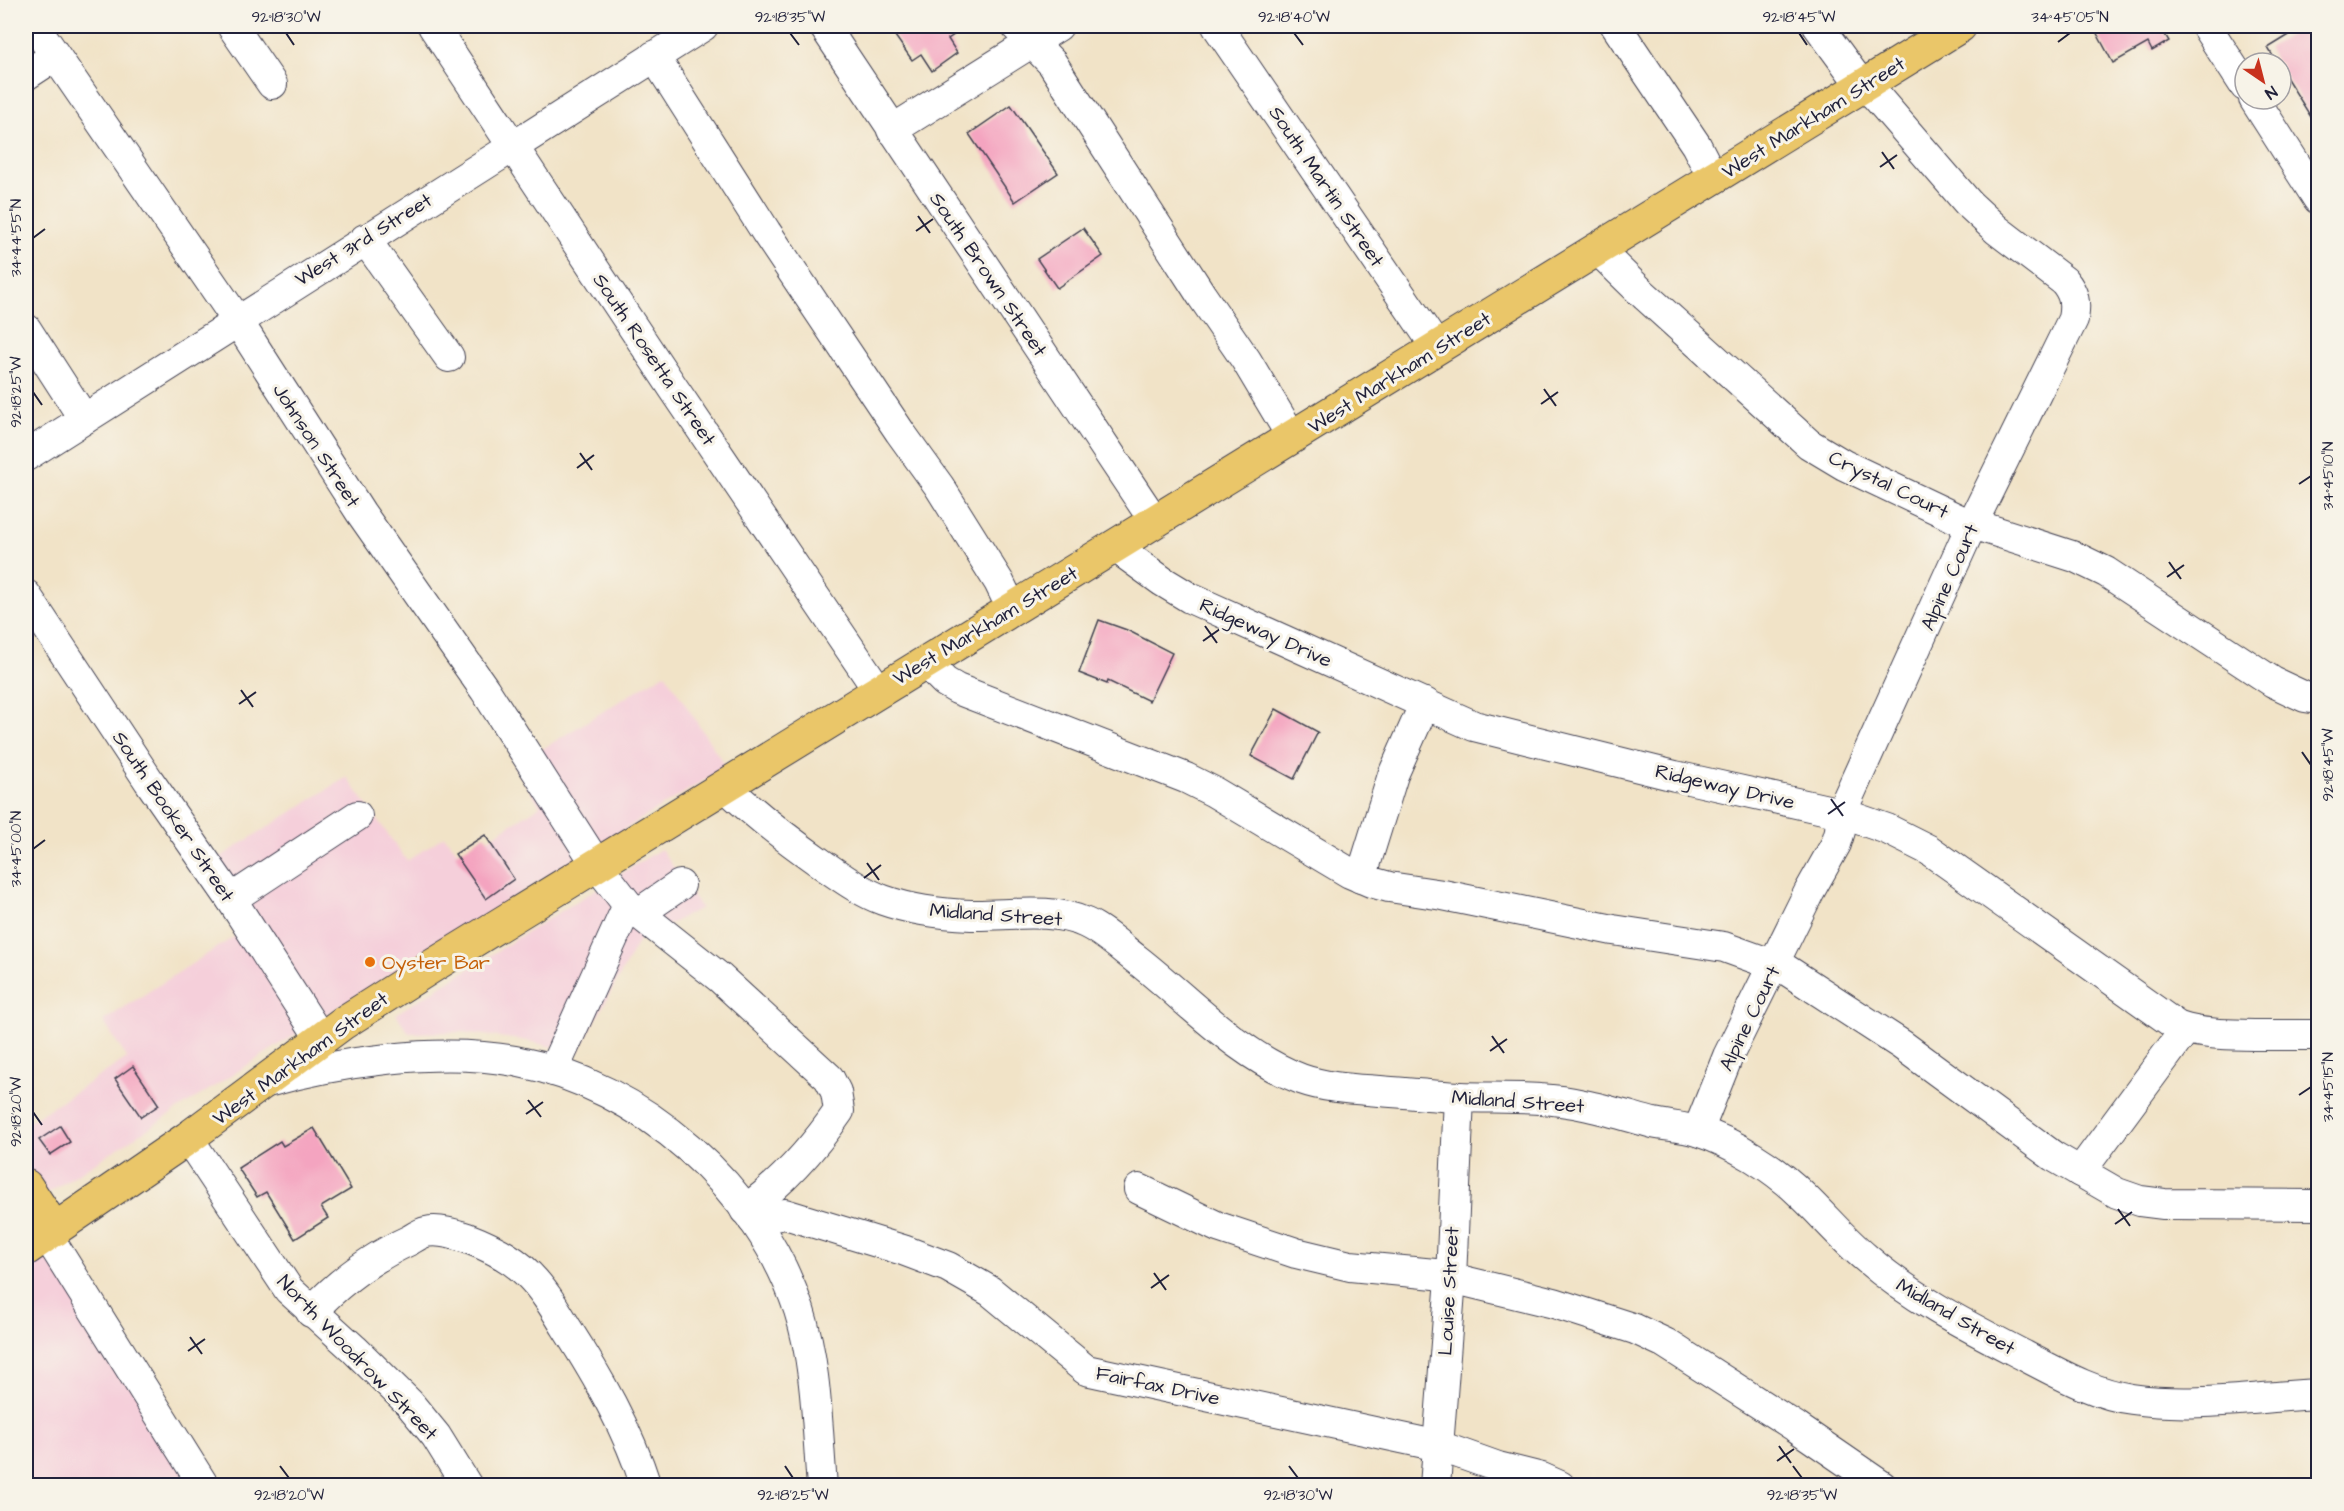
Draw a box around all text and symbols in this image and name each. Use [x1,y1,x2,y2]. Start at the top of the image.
text: 92°18'30"W [251,7,321,28]
text: 92°18'35"W [755,7,825,28]
text: 92°18'40"W [1258,7,1330,28]
text: 92°18'45"W [1763,7,1835,28]
text: 34°45'05"N [2031,7,2109,28]
street label: West Markham Street [1717,50,1910,186]
north arrow [2233,51,2293,111]
text: N [2261,81,2281,104]
street label: South Martin Street [1262,100,1391,273]
street label: West 3rd Street [290,186,437,293]
street label: South Brown Street [923,187,1054,362]
text: 34°44'55"N [6,199,27,277]
street label: South Rosetta Street [586,268,722,451]
street label: West Markham Street [1303,305,1496,441]
text: 92°18'25"W [6,356,27,428]
street label: Johnson Street [266,378,367,513]
text: 34°45'10"N [2318,442,2339,510]
street label: Crystal Court [1823,444,1953,527]
street label: Alpine Court [1914,520,1986,635]
street label: West Markham Street [888,559,1083,692]
street label: Ridgeway Drive [1195,591,1336,676]
street label: South Booker Street [105,725,241,908]
text: 92°18'45"W [2318,729,2339,801]
street label: Ridgeway Drive [1652,757,1797,818]
text: 34°45'00"N [6,811,27,887]
street label: Midland Street [929,896,1063,934]
place label: Oyster Bar [382,949,490,978]
marker: Oyster Bar [363,955,377,969]
street label: Alpine Court [1712,961,1787,1076]
street label: West Markham Street [207,985,394,1132]
text: 34°45'15"N [2318,1052,2339,1122]
text: 92°18'20"W [6,1077,27,1147]
street label: Midland Street [1451,1083,1585,1121]
street label: Louise Street [1432,1226,1466,1356]
street label: North Woodrow Street [271,1269,444,1447]
street label: Midland Street [1891,1271,2020,1362]
street label: Fairfax Drive [1093,1359,1222,1413]
text: 92°18'20"W [254,1485,324,1506]
text: 92°18'25"W [757,1485,829,1506]
text: 92°18'30"W [1263,1485,1333,1506]
text: 92°18'35"W [1767,1485,1837,1506]

